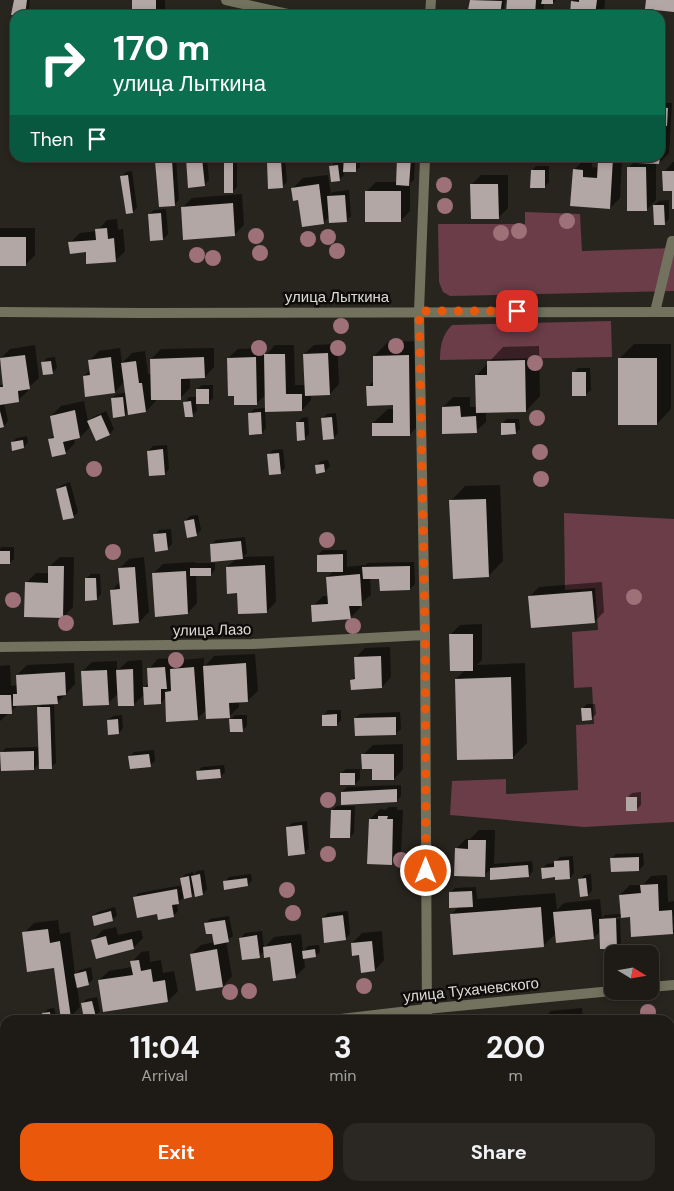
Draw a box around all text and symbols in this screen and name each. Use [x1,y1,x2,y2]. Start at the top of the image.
text: 170 m [113,25,210,71]
icon: right [30,30,95,95]
text: улица Лыткина [113,69,266,98]
icon: arrive [83,125,111,153]
text: Then [30,127,73,152]
street label: улица Лыткина [285,287,390,307]
pin [496,290,538,332]
icon: arrive [503,297,531,325]
street label: улица Лазо [173,619,251,641]
position arrow [399,844,451,896]
north arrow [604,945,659,1000]
map controls [604,945,659,1000]
street label: улица Тухачевского [402,973,540,1007]
text: 11:04 [130,1028,200,1067]
text: 3 [334,1028,352,1067]
text: 200 [486,1028,545,1067]
text: Arrival [141,1065,188,1086]
text: min [329,1065,356,1086]
text: m [509,1065,523,1086]
button: Exit [20,1123,333,1181]
button: Share [343,1123,655,1181]

